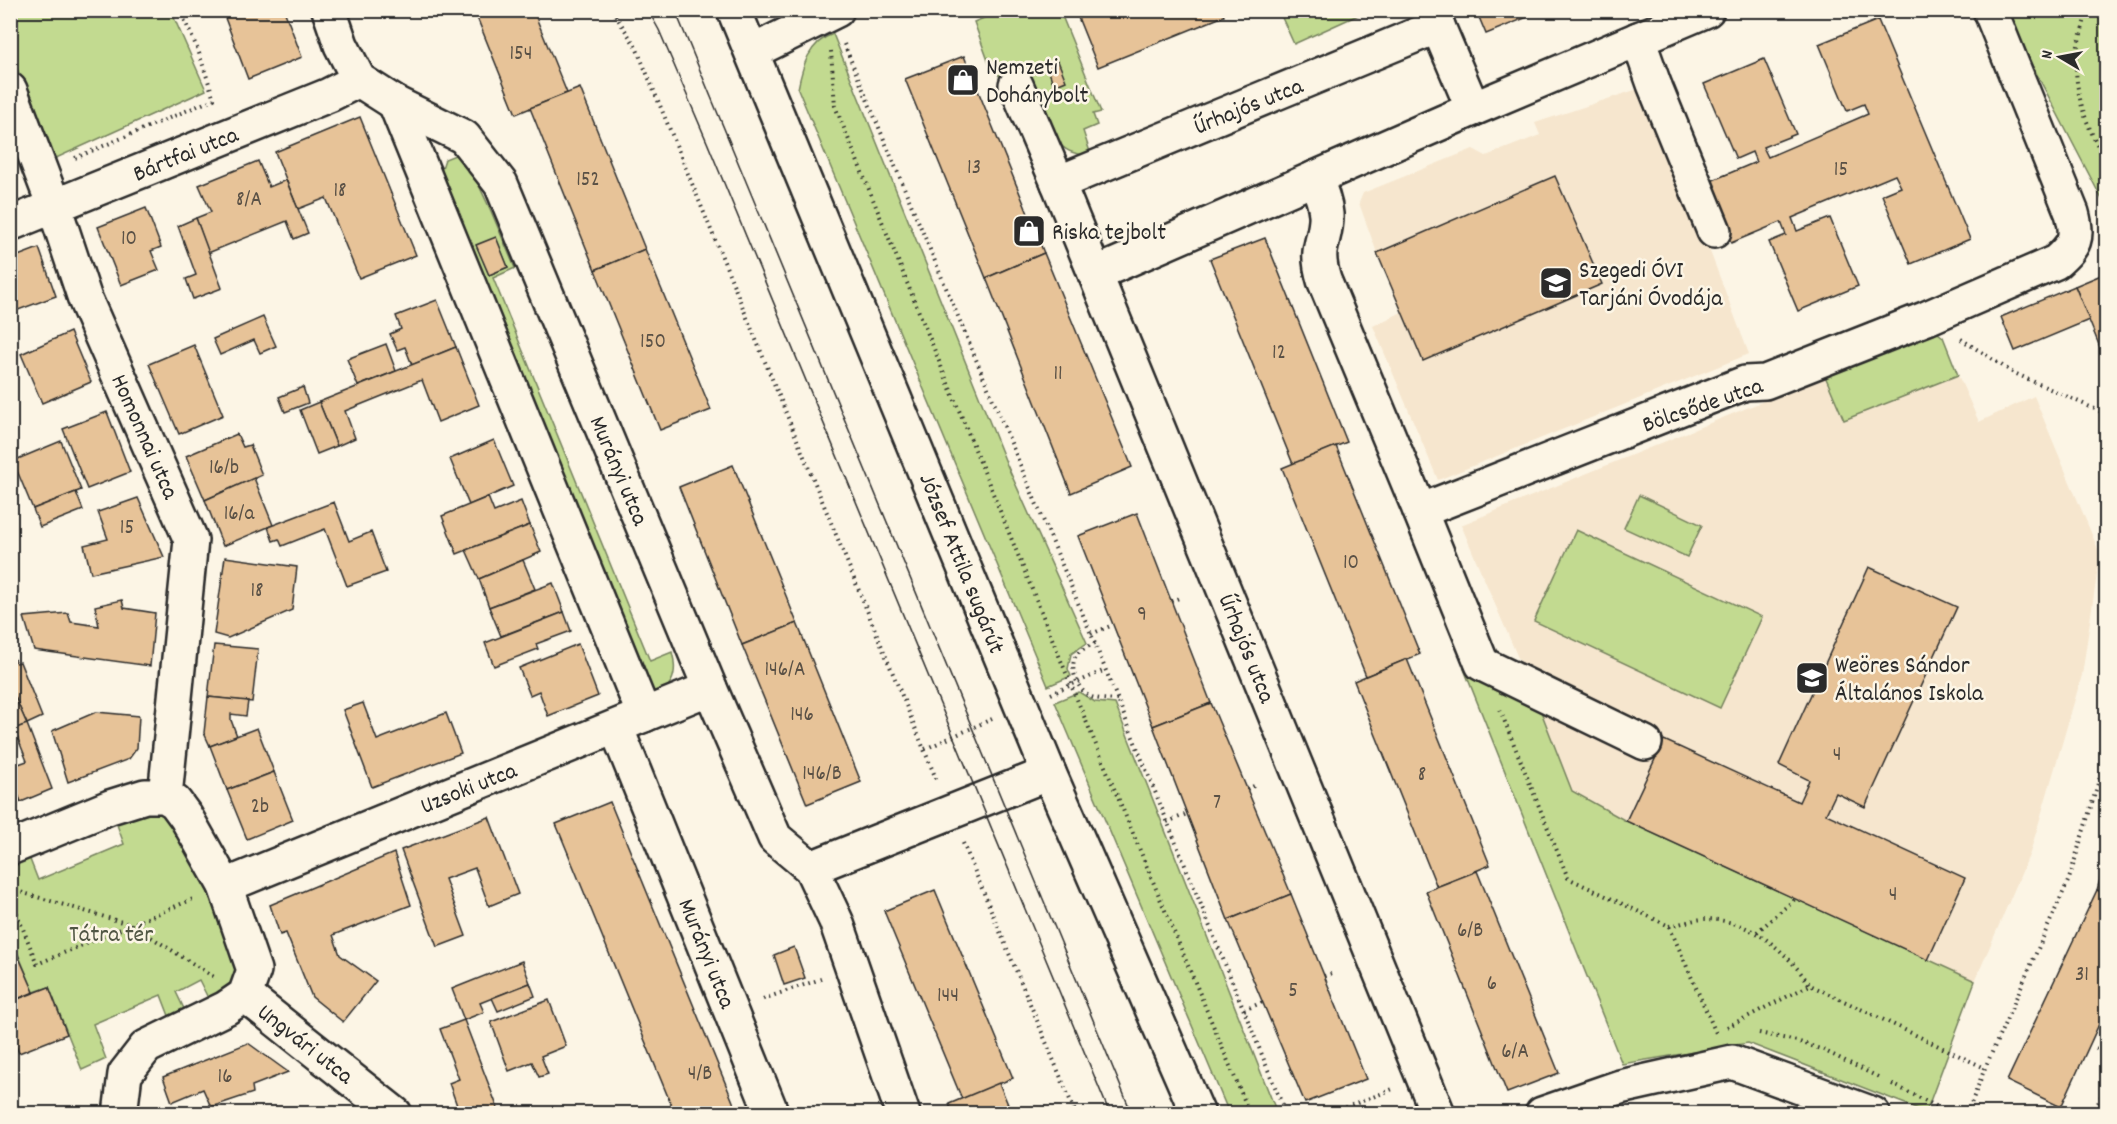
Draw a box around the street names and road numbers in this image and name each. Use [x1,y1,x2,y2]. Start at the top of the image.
street label: Űrhajós utca [1190,70,1309,145]
street label: Bártfai utca [128,119,245,192]
street label: Homonnai utca [101,369,186,506]
street label: Bölcsőde utca [1638,370,1769,443]
street label: Murányi utca [579,411,656,532]
street label: József Attila sugárút [909,469,1012,660]
street label: Űrhajós utca [1208,590,1283,709]
street label: Uzsoki utca [416,755,523,825]
street label: Murányi utca [668,894,743,1015]
street label: Ungvári utca [249,997,360,1094]

